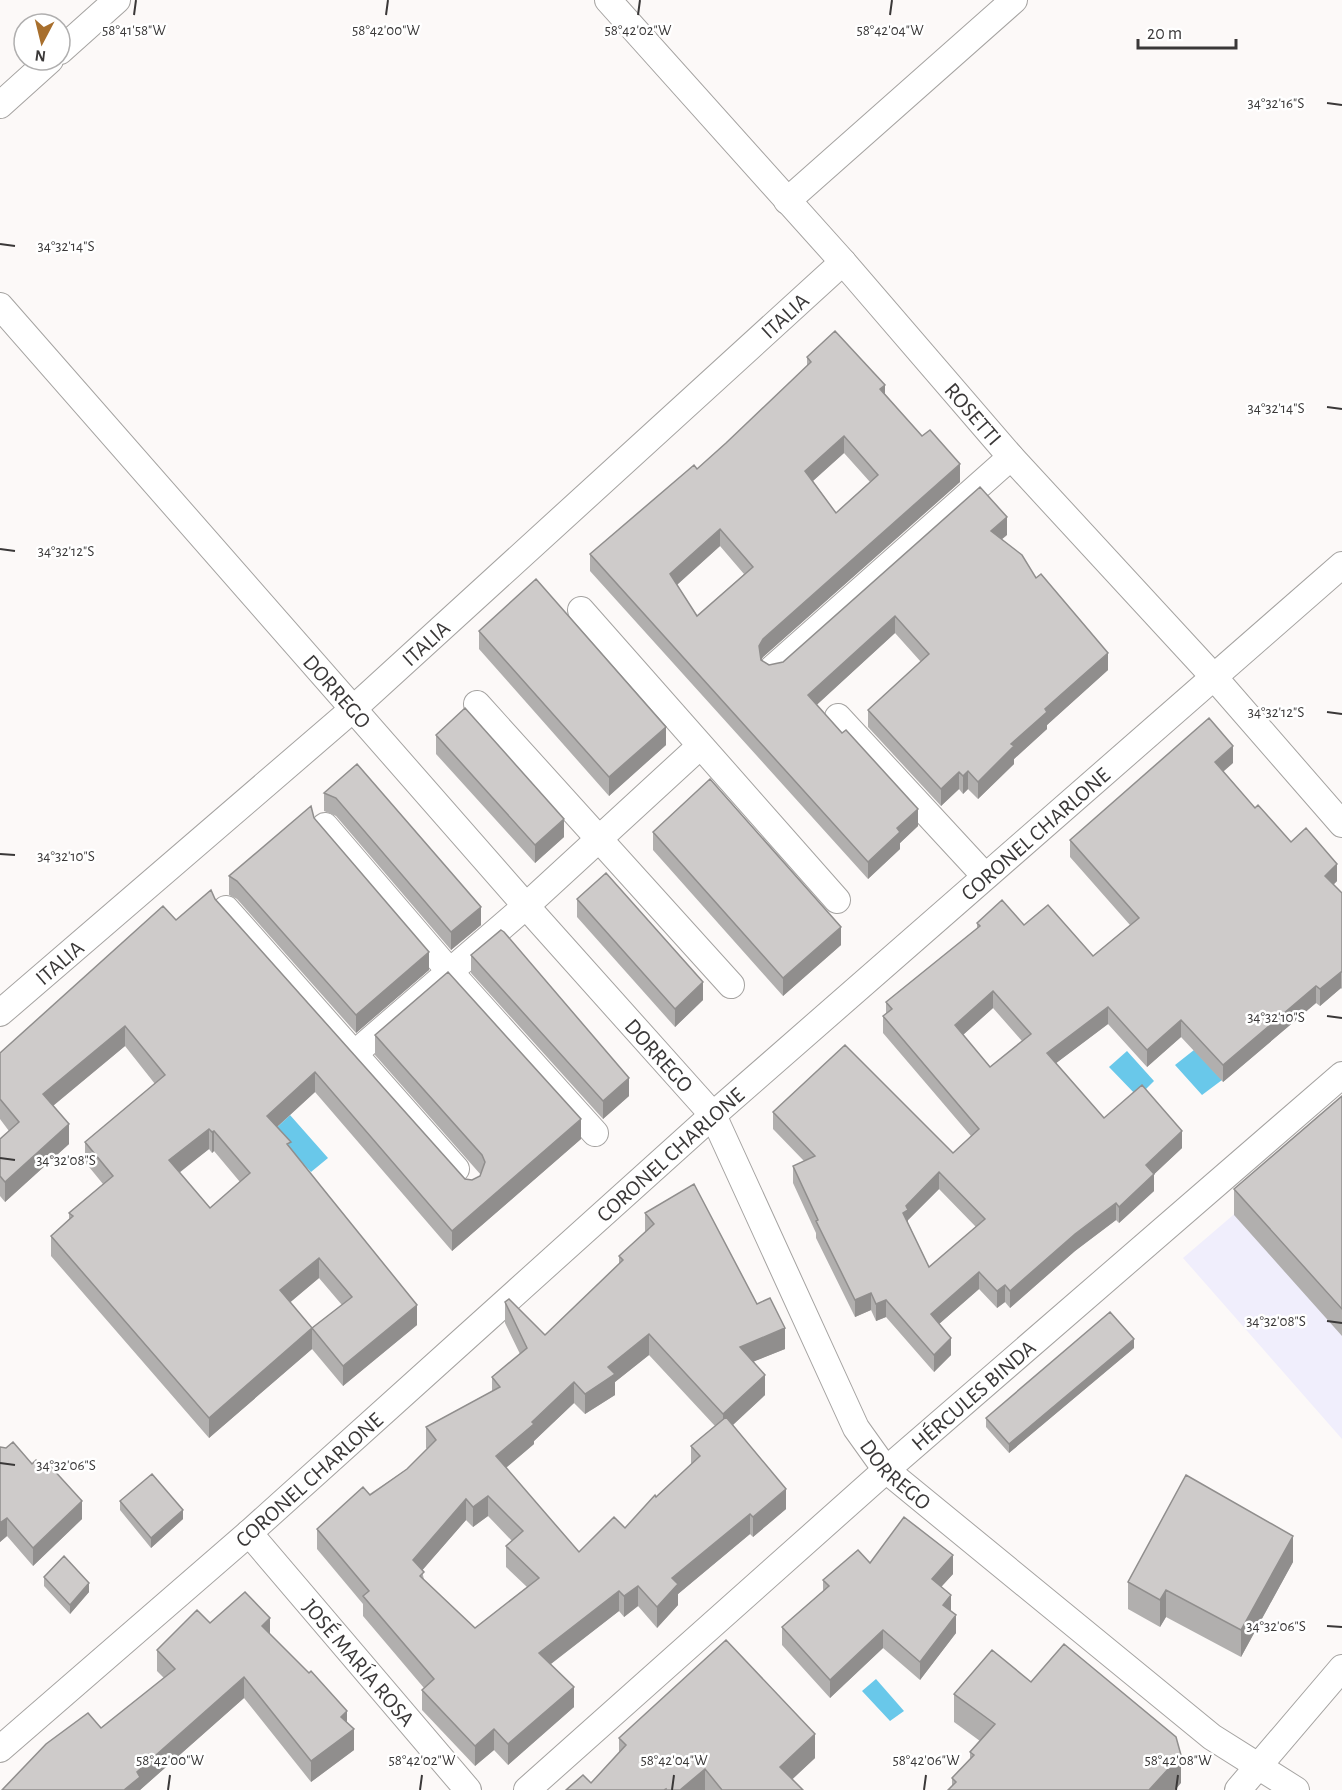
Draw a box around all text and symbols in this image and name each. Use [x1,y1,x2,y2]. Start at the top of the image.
north arrow [12,12,72,72]
scale bar [1138,12,1236,50]
text: 58°41'58"W [102,23,167,38]
text: 58°42'00"W [352,23,421,38]
text: 58°42'02"W [605,23,672,38]
text: 58°42'04"W [856,23,924,38]
text: 20 m [1147,25,1182,43]
text: N [34,47,47,65]
text: 34°32'16"S [1248,96,1304,111]
text: 34°32'14"S [38,239,94,254]
street label: ITALIA [757,289,813,343]
street label: ROSETTI [940,379,1005,450]
text: 34°32'14"S [1248,401,1304,416]
text: 34°32'12"S [38,544,94,559]
street label: ITALIA [398,617,454,670]
street label: DORREGO [299,651,375,733]
text: 34°32'12"S [1248,705,1304,720]
street label: CORONEL CHARLONE [957,763,1115,905]
text: 34°32'10"S [37,849,95,864]
street label: ITALIA [31,936,88,989]
text: 34°32'10"S [1247,1010,1305,1025]
street label: DORREGO [620,1015,697,1097]
street label: CORONEL CHARLONE [593,1083,749,1226]
text: 34°32'08"S [36,1153,96,1168]
text: 34°32'08"S [1246,1314,1306,1329]
street label: HÉRCULES BINDA [907,1336,1040,1455]
street label: CORONEL CHARLONE [232,1408,387,1551]
street label: DORREGO [856,1436,935,1514]
text: 34°32'06"S [36,1458,96,1473]
street label: JOSÉ MARÍA ROSA [299,1595,419,1731]
text: 34°32'06"S [1246,1619,1306,1634]
text: 58°42'00"W [136,1753,205,1768]
text: 58°42'02"W [389,1753,456,1768]
text: 58°42'04"W [640,1753,708,1768]
text: 58°42'06"W [892,1753,960,1768]
text: 58°42'08"W [1144,1753,1212,1768]

